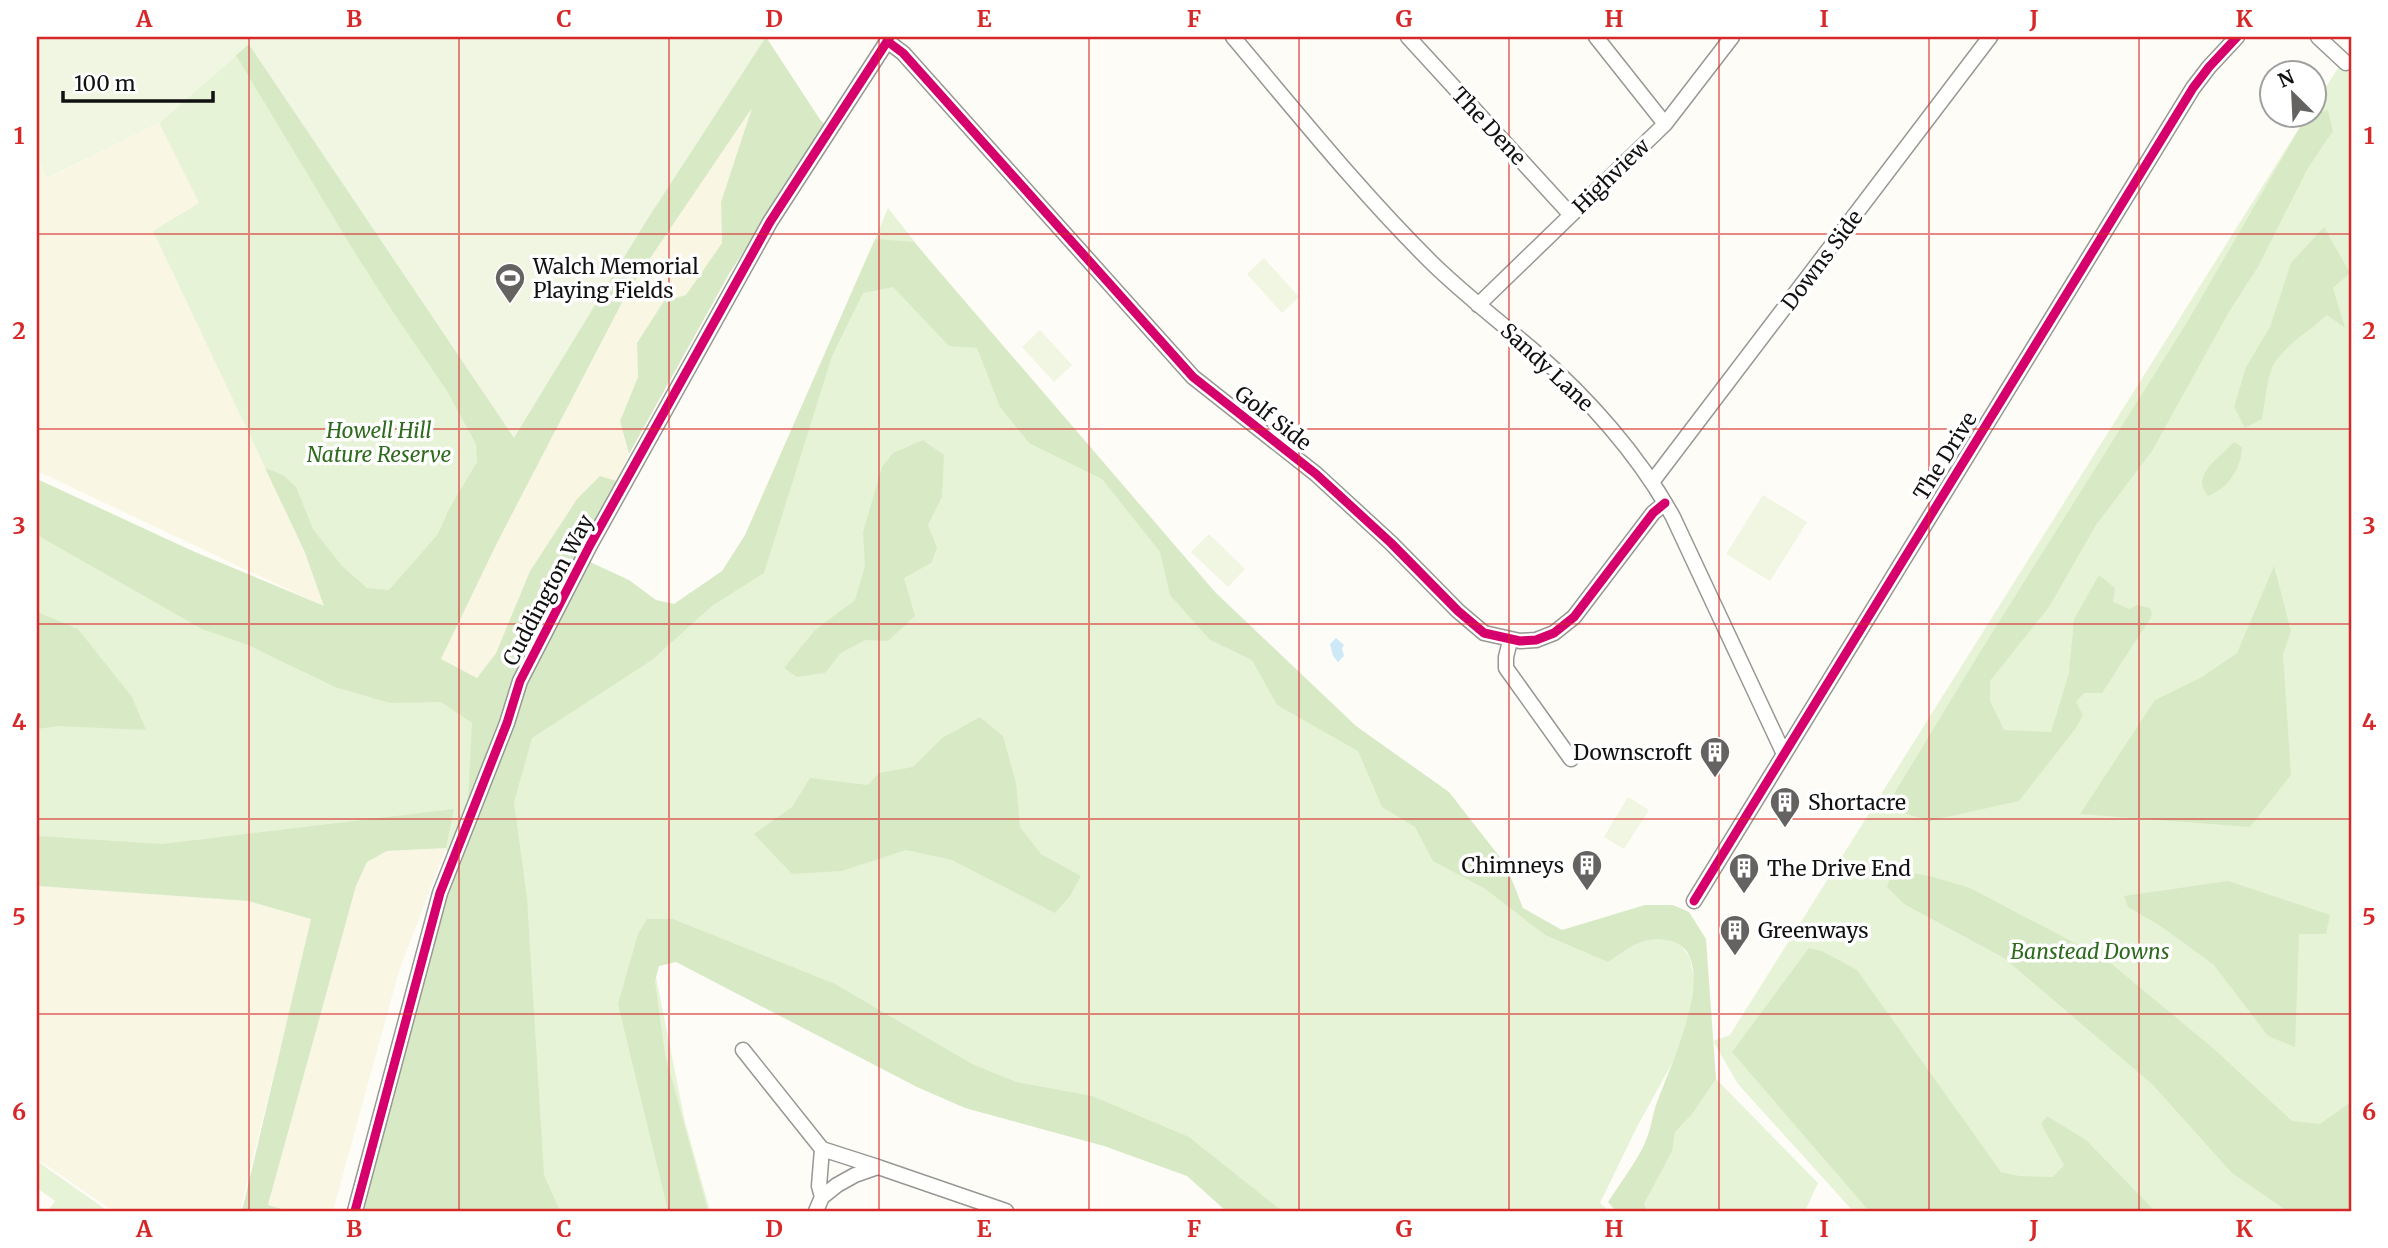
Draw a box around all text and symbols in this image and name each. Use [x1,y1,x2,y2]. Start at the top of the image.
text: A [135,4,153,33]
text: B [346,4,362,33]
text: C [556,4,572,33]
text: D [765,4,783,33]
text: E [976,4,992,33]
text: F [1187,4,1201,33]
text: G [1396,4,1413,33]
text: H [1605,4,1624,33]
text: I [1819,4,1829,33]
text: J [2028,4,2039,33]
text: K [2235,4,2253,33]
scale bar [63,60,214,104]
north arrow [2258,60,2328,130]
text: N [2274,64,2298,92]
text: 100 m [74,70,136,97]
street label: The Dene [1446,81,1532,171]
text: 1 [14,121,25,150]
text: 1 [2364,121,2375,150]
street label: Highview [1567,132,1655,219]
street label: Downs Side [1776,205,1868,315]
place label: Walch Memorial Playing Fields [532,253,699,304]
sports icon: Walch Memorial Playing Fields [493,261,527,305]
text: 2 [12,316,26,345]
text: 2 [2362,316,2376,345]
street label: Sandy Lane [1495,317,1599,417]
street label: Golf Side [1229,380,1317,456]
street label: The Drive [1907,407,1983,505]
park label: Howell Hill Nature Reserve [307,417,451,468]
street label: Cuddington Way [497,509,600,670]
text: 3 [12,511,26,540]
text: 3 [2362,511,2376,540]
text: 4 [12,707,27,736]
text: 4 [2362,707,2377,736]
building icon: Downscroft [1698,735,1732,779]
place label: Downscroft [1573,739,1692,766]
building icon: Shortacre [1768,785,1802,829]
place label: Shortacre [1808,789,1906,816]
building icon: Chimneys [1570,848,1604,892]
building icon: The Drive End [1727,851,1761,895]
place label: Chimneys [1462,852,1564,879]
place label: The Drive End [1767,855,1911,882]
text: 5 [12,902,26,931]
text: 5 [2362,902,2376,931]
building icon: Greenways [1718,913,1752,957]
place label: Greenways [1758,917,1869,944]
park label: Banstead Downs [2010,938,2170,965]
text: 6 [12,1097,26,1126]
text: 6 [2362,1097,2376,1126]
text: A [135,1214,153,1243]
text: B [346,1214,362,1243]
text: C [556,1214,572,1243]
text: D [765,1214,783,1243]
text: E [976,1214,992,1243]
text: F [1187,1214,1201,1243]
text: G [1396,1214,1413,1243]
text: H [1605,1214,1624,1243]
text: I [1819,1214,1829,1243]
text: J [2028,1214,2039,1243]
text: K [2235,1214,2253,1243]

